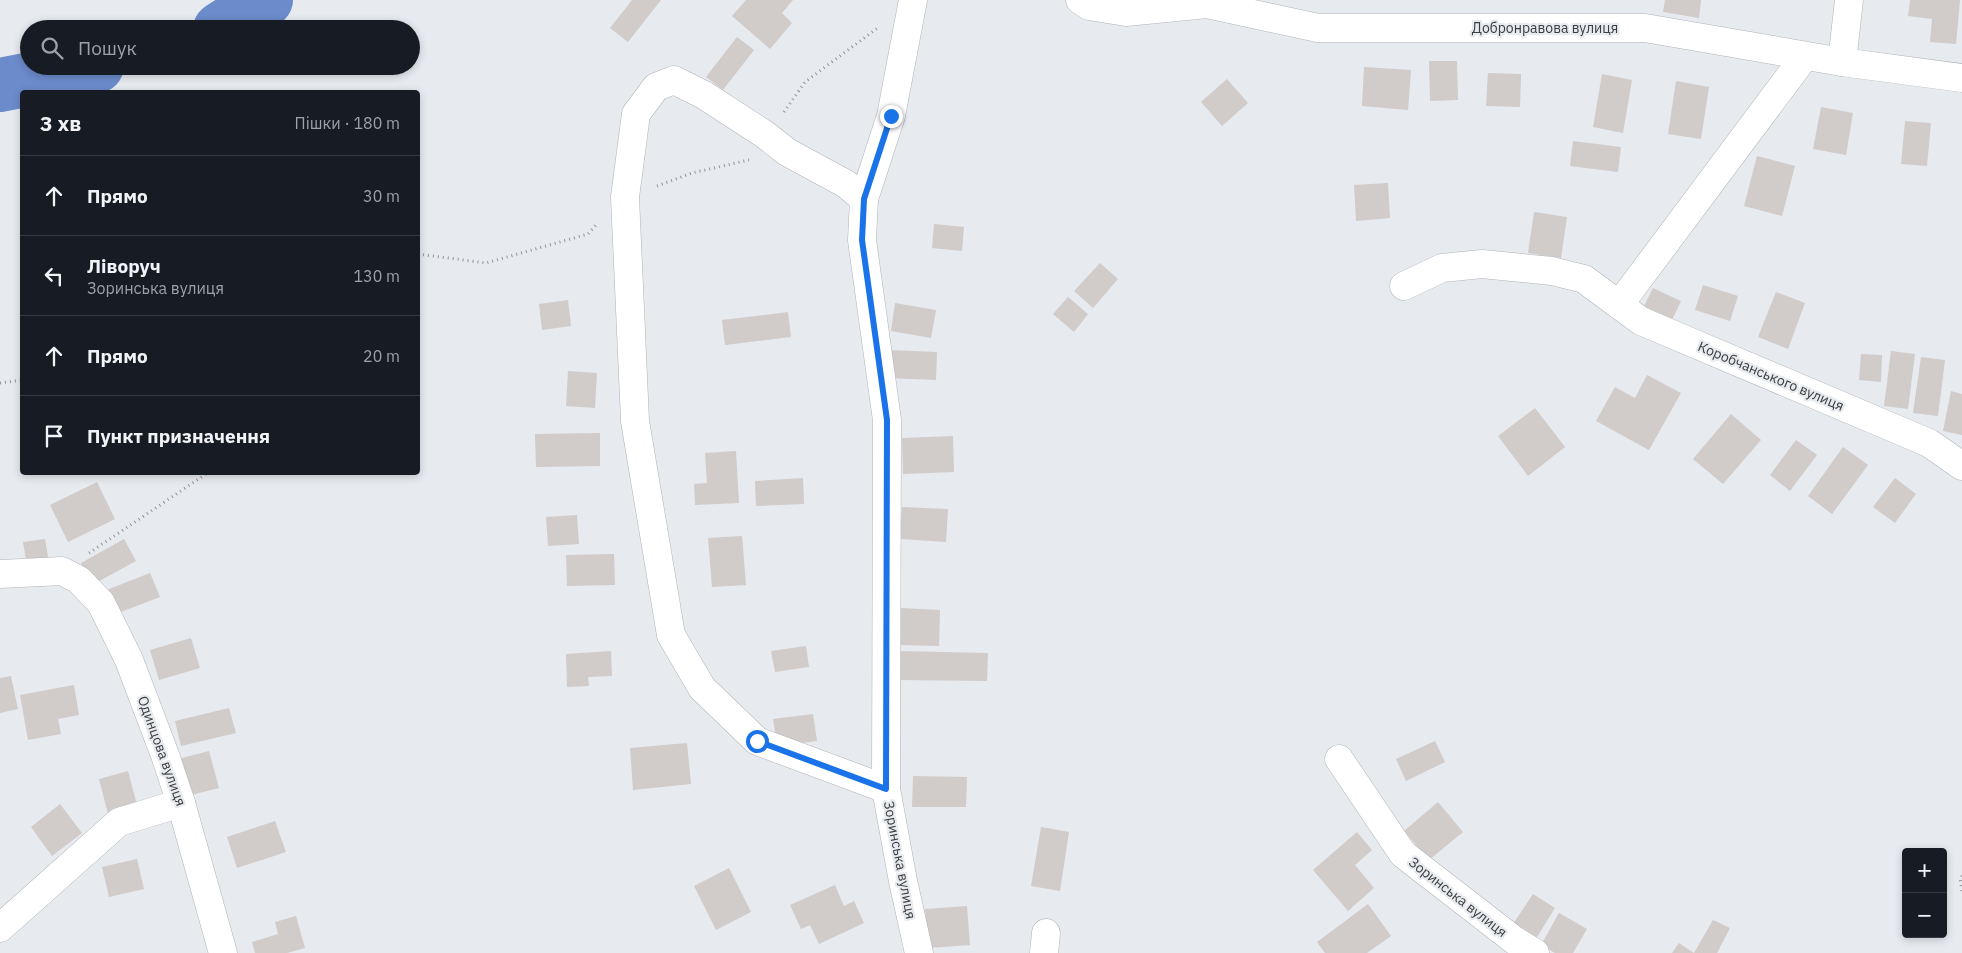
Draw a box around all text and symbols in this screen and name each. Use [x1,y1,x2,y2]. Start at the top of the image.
street label: Добронравова вулиця [1472,19,1618,37]
search box [20,20,420,75]
icon: search [38,34,66,62]
text: Пошук [78,36,137,60]
route end [880,105,903,128]
text: 3 хв [40,109,81,137]
text: Пішки · 180 m [295,113,400,133]
icon: ahead [40,182,68,210]
text: Прямо [87,184,148,208]
text: 30 m [363,186,400,206]
text: Ліворуч [87,254,161,278]
icon: left [40,262,68,290]
text: 130 m [353,266,400,286]
text: Зоринська вулиця [87,278,224,298]
street label: Коробчанського вулиця [1695,337,1847,415]
icon: ahead [40,342,68,370]
text: Прямо [87,344,148,368]
text: 20 m [363,346,400,366]
icon: arrive [40,422,68,450]
text: Пункт призначення [87,424,270,448]
street label: Одинцова вулиця [134,693,190,809]
route start [746,730,769,753]
street label: Зоринська вулиця [880,799,920,921]
map controls [1902,848,1947,938]
button: + [1902,848,1947,893]
street label: Зоринська вулиця [1405,853,1511,941]
button: − [1902,893,1947,938]

